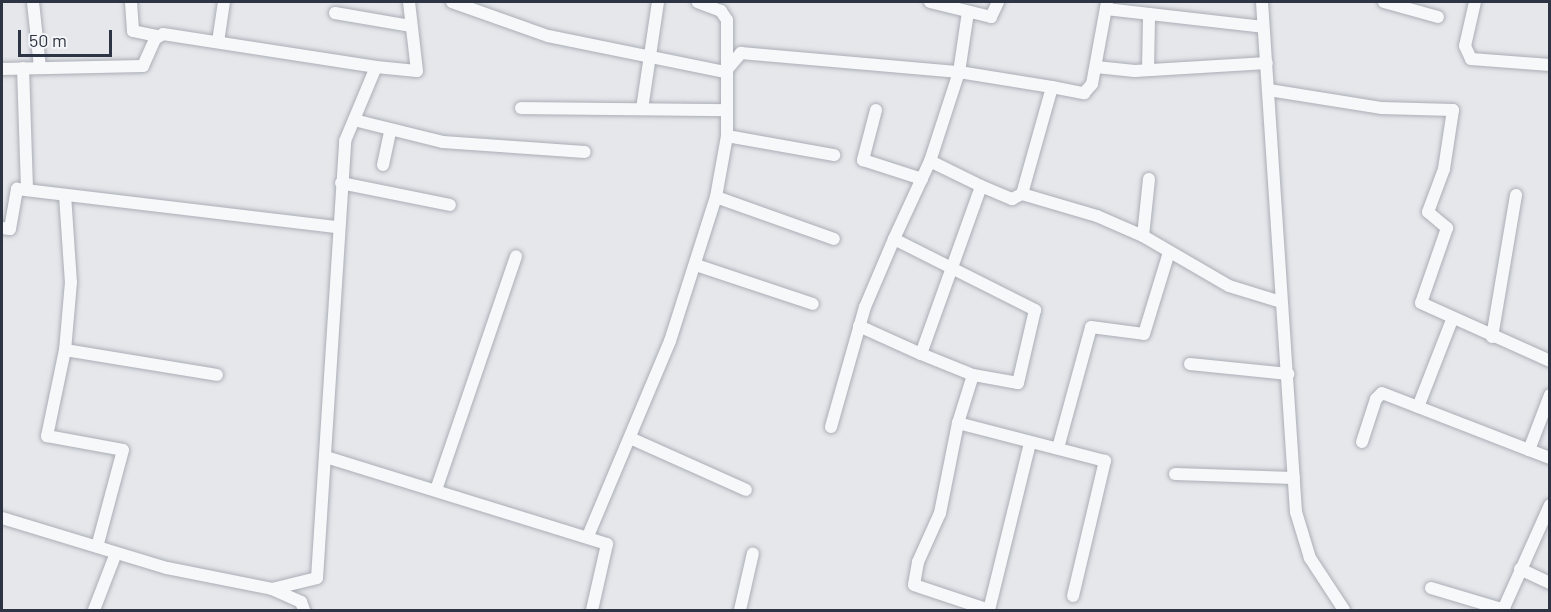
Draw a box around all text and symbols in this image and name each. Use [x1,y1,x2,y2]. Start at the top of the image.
scale bar [21,18,116,56]
text: 50 m [29,29,67,51]

